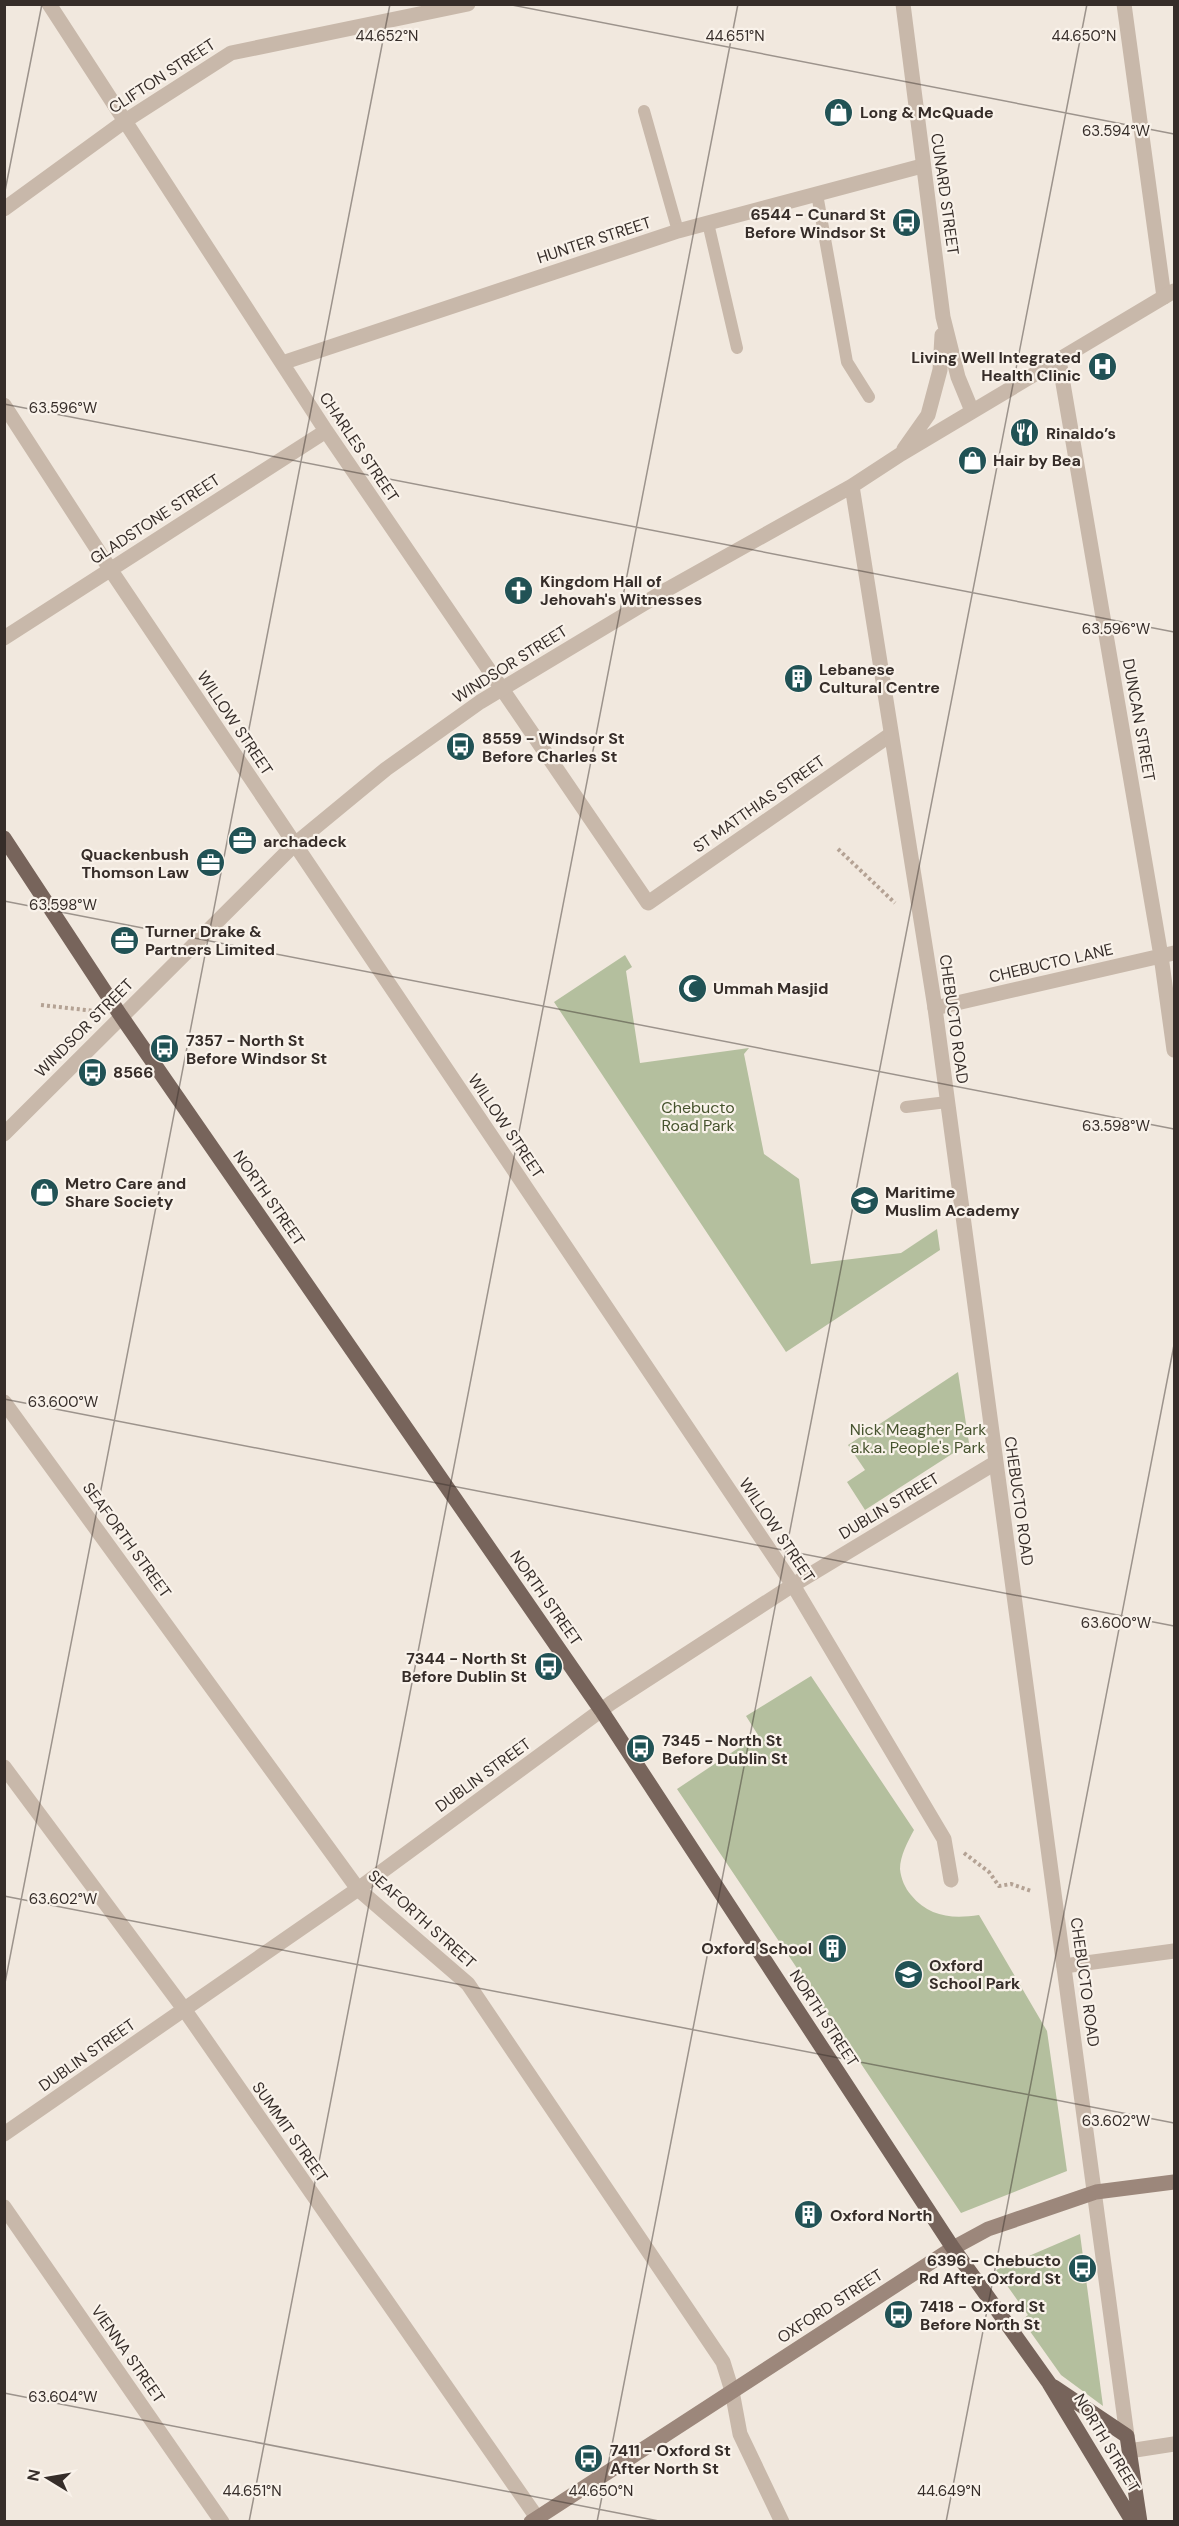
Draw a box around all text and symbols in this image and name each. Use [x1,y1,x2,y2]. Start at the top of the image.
text: 44.652°N [356,26,418,46]
text: 44.651°N [705,26,765,46]
text: 44.650°N [1052,26,1116,46]
street label: CLIFTON STREET [105,34,219,118]
shop icon: Long & McQuade [823,96,855,128]
place label: Long & McQuade [860,102,994,123]
text: 63.594°W [1082,121,1151,141]
street label: CUNARD STREET [926,132,964,256]
place label: 6544 - Cunard St Before Windsor St [745,204,886,243]
bus stop icon: 6544 - Cunard St Before Windsor St [891,207,923,239]
street label: HUNTER STREET [534,212,654,268]
place label: Living Well Integrated Health Clinic [911,347,1081,386]
hospital icon: Living Well Integrated Health Clinic [1086,350,1118,382]
street label: CHARLES STREET [314,388,404,506]
text: 63.596°W [29,398,98,418]
restaurant icon: Rinaldo’s [1009,417,1041,449]
place label: Rinaldo’s [1046,423,1116,444]
shop icon: Hair by Bea [956,444,988,476]
place label: Hair by Bea [993,450,1081,471]
street label: GLADSTONE STREET [86,469,224,569]
place label: Kingdom Hall of Jehovah's Witnesses [540,571,702,610]
church icon: Kingdom Hall of Jehovah's Witnesses [503,574,535,606]
text: 63.596°W [1082,619,1151,639]
street label: WINDSOR STREET [449,620,571,708]
street label: DUNCAN STREET [1118,657,1160,783]
place label: Lebanese Cultural Centre [819,659,940,698]
building icon: Lebanese Cultural Centre [782,662,814,694]
street label: WILLOW STREET [192,667,278,779]
place label: 8559 - Windsor St Before Charles St [482,728,625,767]
bus stop icon: 8559 - Windsor St Before Charles St [445,731,477,763]
street label: ST MATTHIAS STREET [689,751,829,857]
office icon: archadeck [226,825,258,857]
place label: archadeck [263,831,348,852]
place label: Quackenbush Thomson Law [81,844,189,883]
office icon: Quackenbush Thomson Law [194,847,226,879]
text: 63.598°W [29,895,97,915]
place label: Turner Drake & Partners Limited [145,921,275,960]
office icon: Turner Drake & Partners Limited [108,924,140,956]
street label: CHEBUCTO LANE [987,938,1115,988]
street label: CHEBUCTO ROAD [935,953,973,1085]
mosque icon: Ummah Masjid [676,972,708,1004]
street label: WINDSOR STREET [30,974,138,1082]
place label: Ummah Masjid [713,978,828,999]
place label: 7357 - North St Before Windsor St [186,1030,327,1069]
bus stop icon: 7357 - North St Before Windsor St [149,1033,181,1065]
bus stop icon: 8566 [76,1056,108,1088]
place label: 8566 [113,1062,153,1083]
street label: WILLOW STREET [463,1070,549,1182]
park label: Chebucto Road Park [661,1097,735,1136]
text: 63.598°W [1082,1116,1150,1136]
street label: NORTH STREET [228,1146,310,1250]
place label: Metro Care and Share Society [65,1173,186,1212]
shop icon: Metro Care and Share Society [28,1176,60,1208]
place label: Maritime Muslim Academy [885,1182,1020,1221]
school or university icon: Maritime Muslim Academy [848,1185,880,1217]
text: 63.600°W [28,1392,99,1412]
park label: Nick Meagher Park a.k.a. People's Park [850,1419,986,1458]
street label: CHEBUCTO ROAD [1000,1435,1038,1567]
street label: DUBLIN STREET [835,1468,943,1544]
street label: WILLOW STREET [734,1474,820,1586]
street label: SEAFORTH STREET [78,1478,176,1602]
street label: NORTH STREET [505,1546,587,1650]
text: 63.600°W [1081,1613,1152,1633]
place label: 7344 - North St Before Dublin St [401,1648,527,1687]
bus stop icon: 7344 - North St Before Dublin St [532,1651,564,1683]
place label: 7345 - North St Before Dublin St [662,1730,788,1769]
street label: DUBLIN STREET [431,1733,535,1817]
bus stop icon: 7345 - North St Before Dublin St [625,1733,657,1765]
street label: SEAFORTH STREET [364,1865,480,1973]
text: 63.602°W [29,1889,98,1909]
street label: CHEBUCTO ROAD [1066,1916,1104,2048]
building icon: Oxford School [817,1932,849,1964]
place label: Oxford School [701,1938,812,1959]
place label: Oxford School Park [929,1955,1021,1994]
school or university icon: Oxford School Park [892,1958,924,1990]
street label: NORTH STREET [785,1965,863,2071]
street label: DUBLIN STREET [35,2014,139,2096]
street label: SUMMIT STREET [247,2078,333,2186]
text: 63.602°W [1082,2111,1151,2131]
building icon: Oxford North [793,2199,825,2231]
place label: Oxford North [830,2205,933,2226]
place label: 6396 - Chebucto Rd After Oxford St [919,2250,1061,2289]
bus stop icon: 6396 - Chebucto Rd After Oxford St [1066,2253,1098,2285]
street label: OXFORD STREET [773,2264,887,2348]
place label: 7418 - Oxford St Before North St [920,2296,1045,2335]
bus stop icon: 7418 - Oxford St Before North St [883,2299,915,2331]
street label: VIENNA STREET [86,2301,170,2407]
text: 63.604°W [28,2387,98,2407]
street label: NORTH STREET [1069,2390,1145,2496]
place label: 7411 - Oxford St After North St [610,2440,731,2479]
bus stop icon: 7411 - Oxford St After North St [573,2443,605,2475]
north arrow [18,2448,78,2508]
text: N [22,2468,45,2483]
text: 44.651°N [222,2481,282,2501]
text: 44.650°N [569,2481,633,2501]
text: 44.649°N [917,2481,981,2501]

